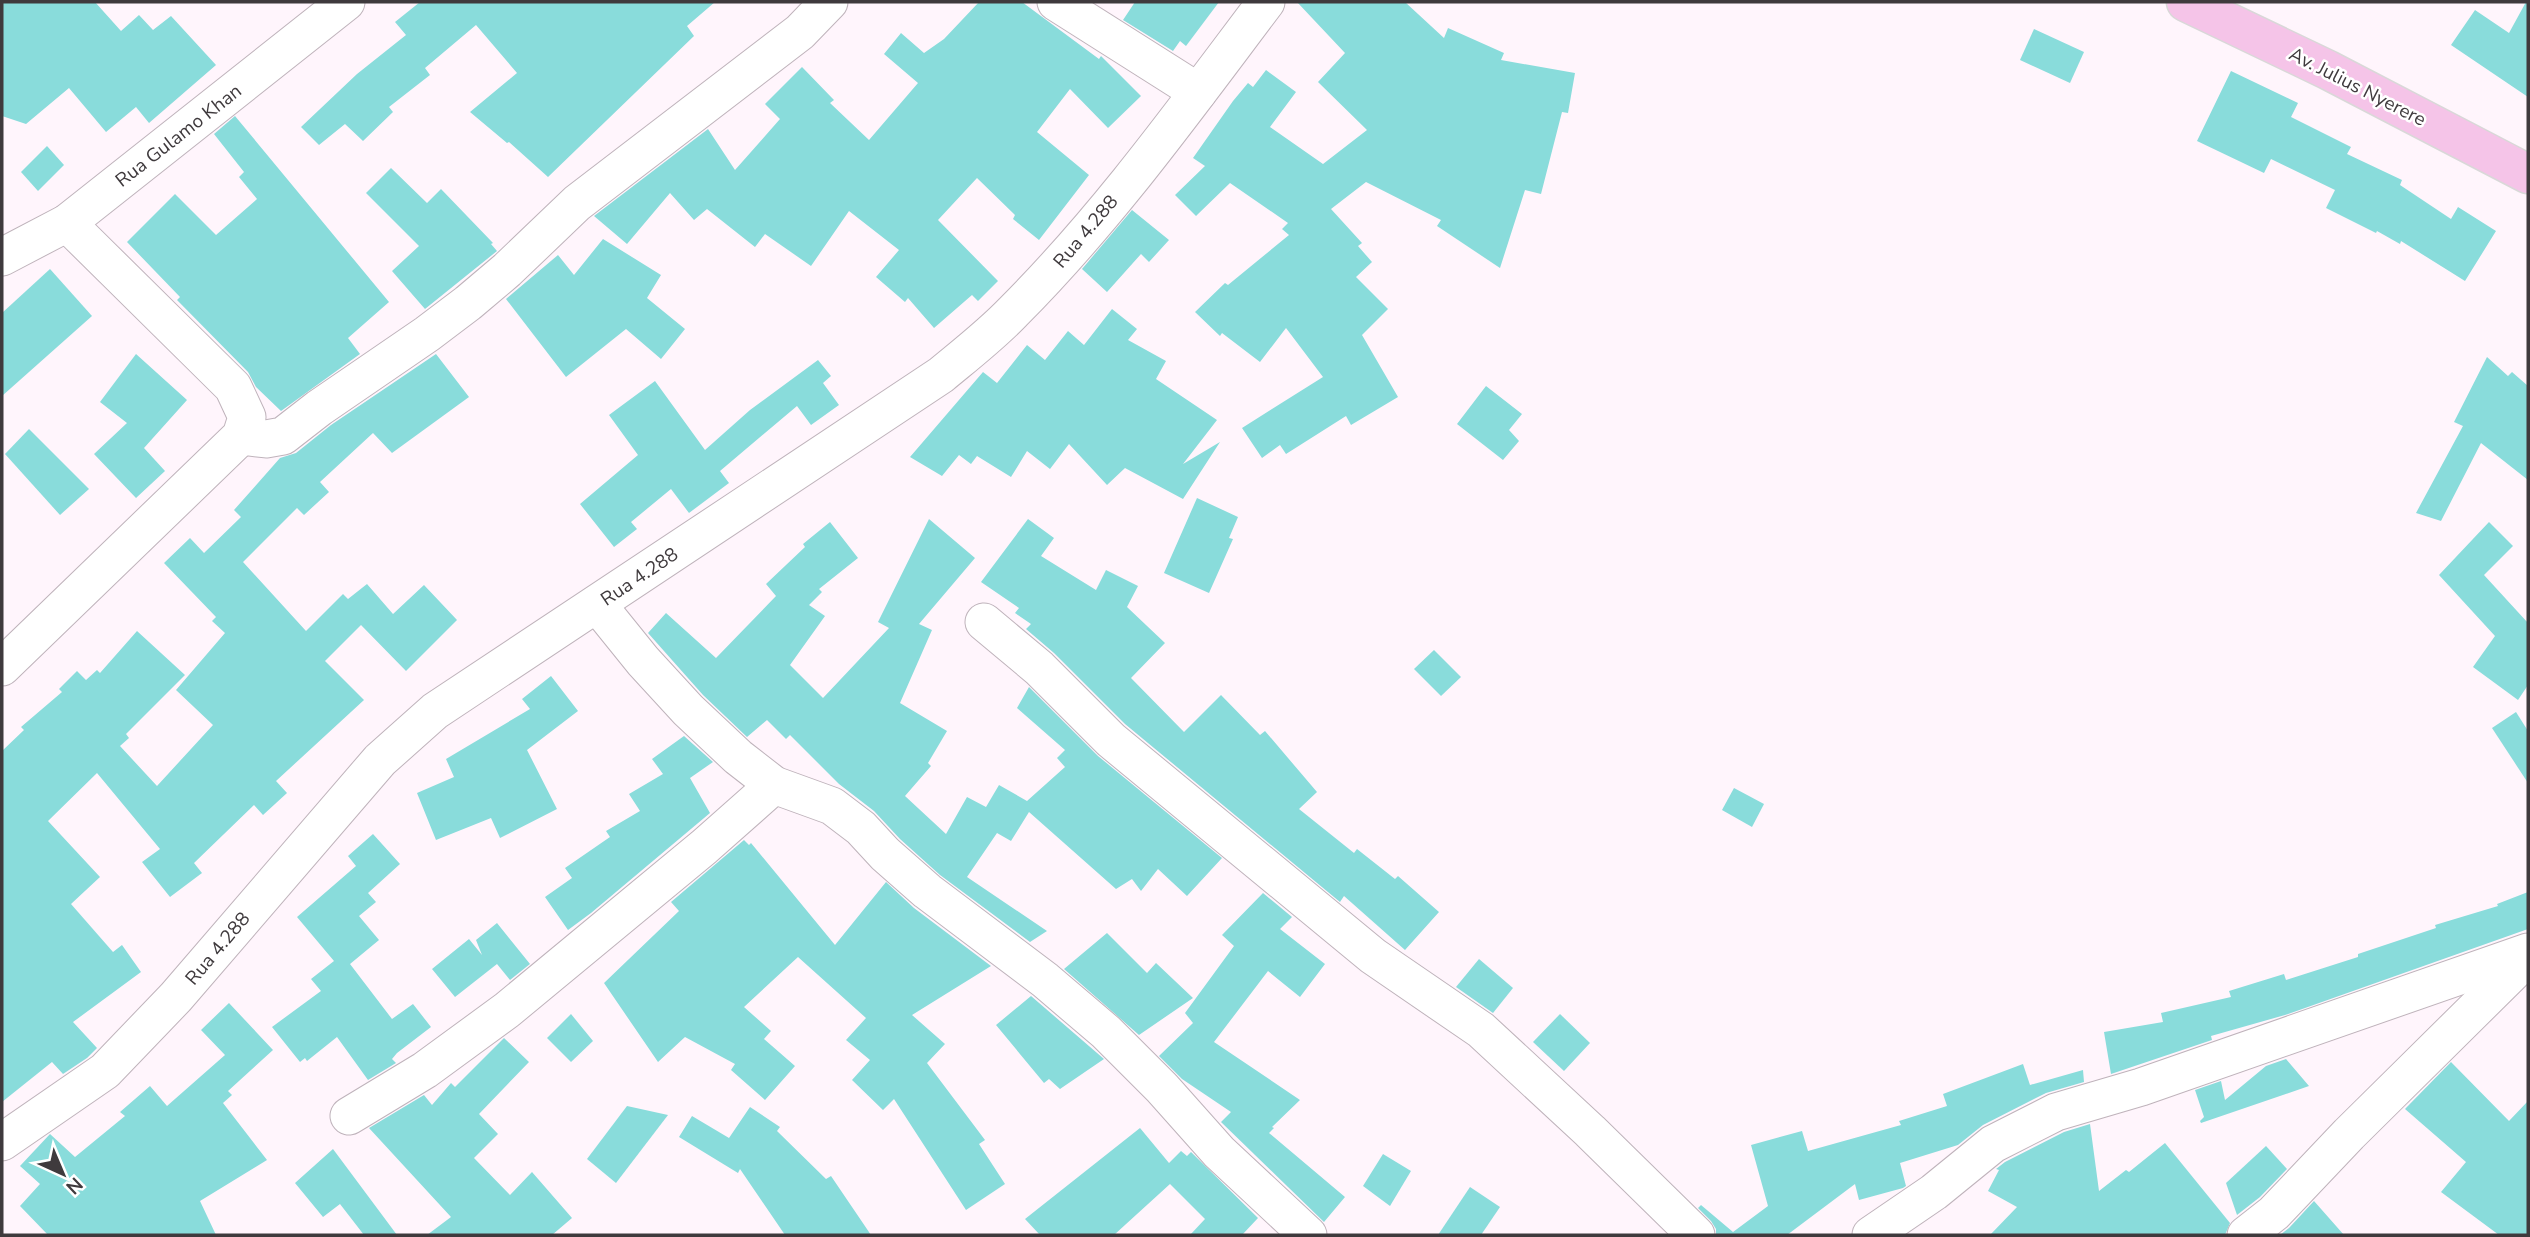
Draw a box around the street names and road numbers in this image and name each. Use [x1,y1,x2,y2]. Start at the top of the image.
street label: Av. Julius Nyerere [2285,41,2430,133]
street label: Rua Gulamo Khan [110,78,247,193]
street label: Rua 4.288 [1047,189,1124,274]
street label: Rua 4.288 [596,541,683,612]
street label: Rua 4.288 [179,906,256,991]

